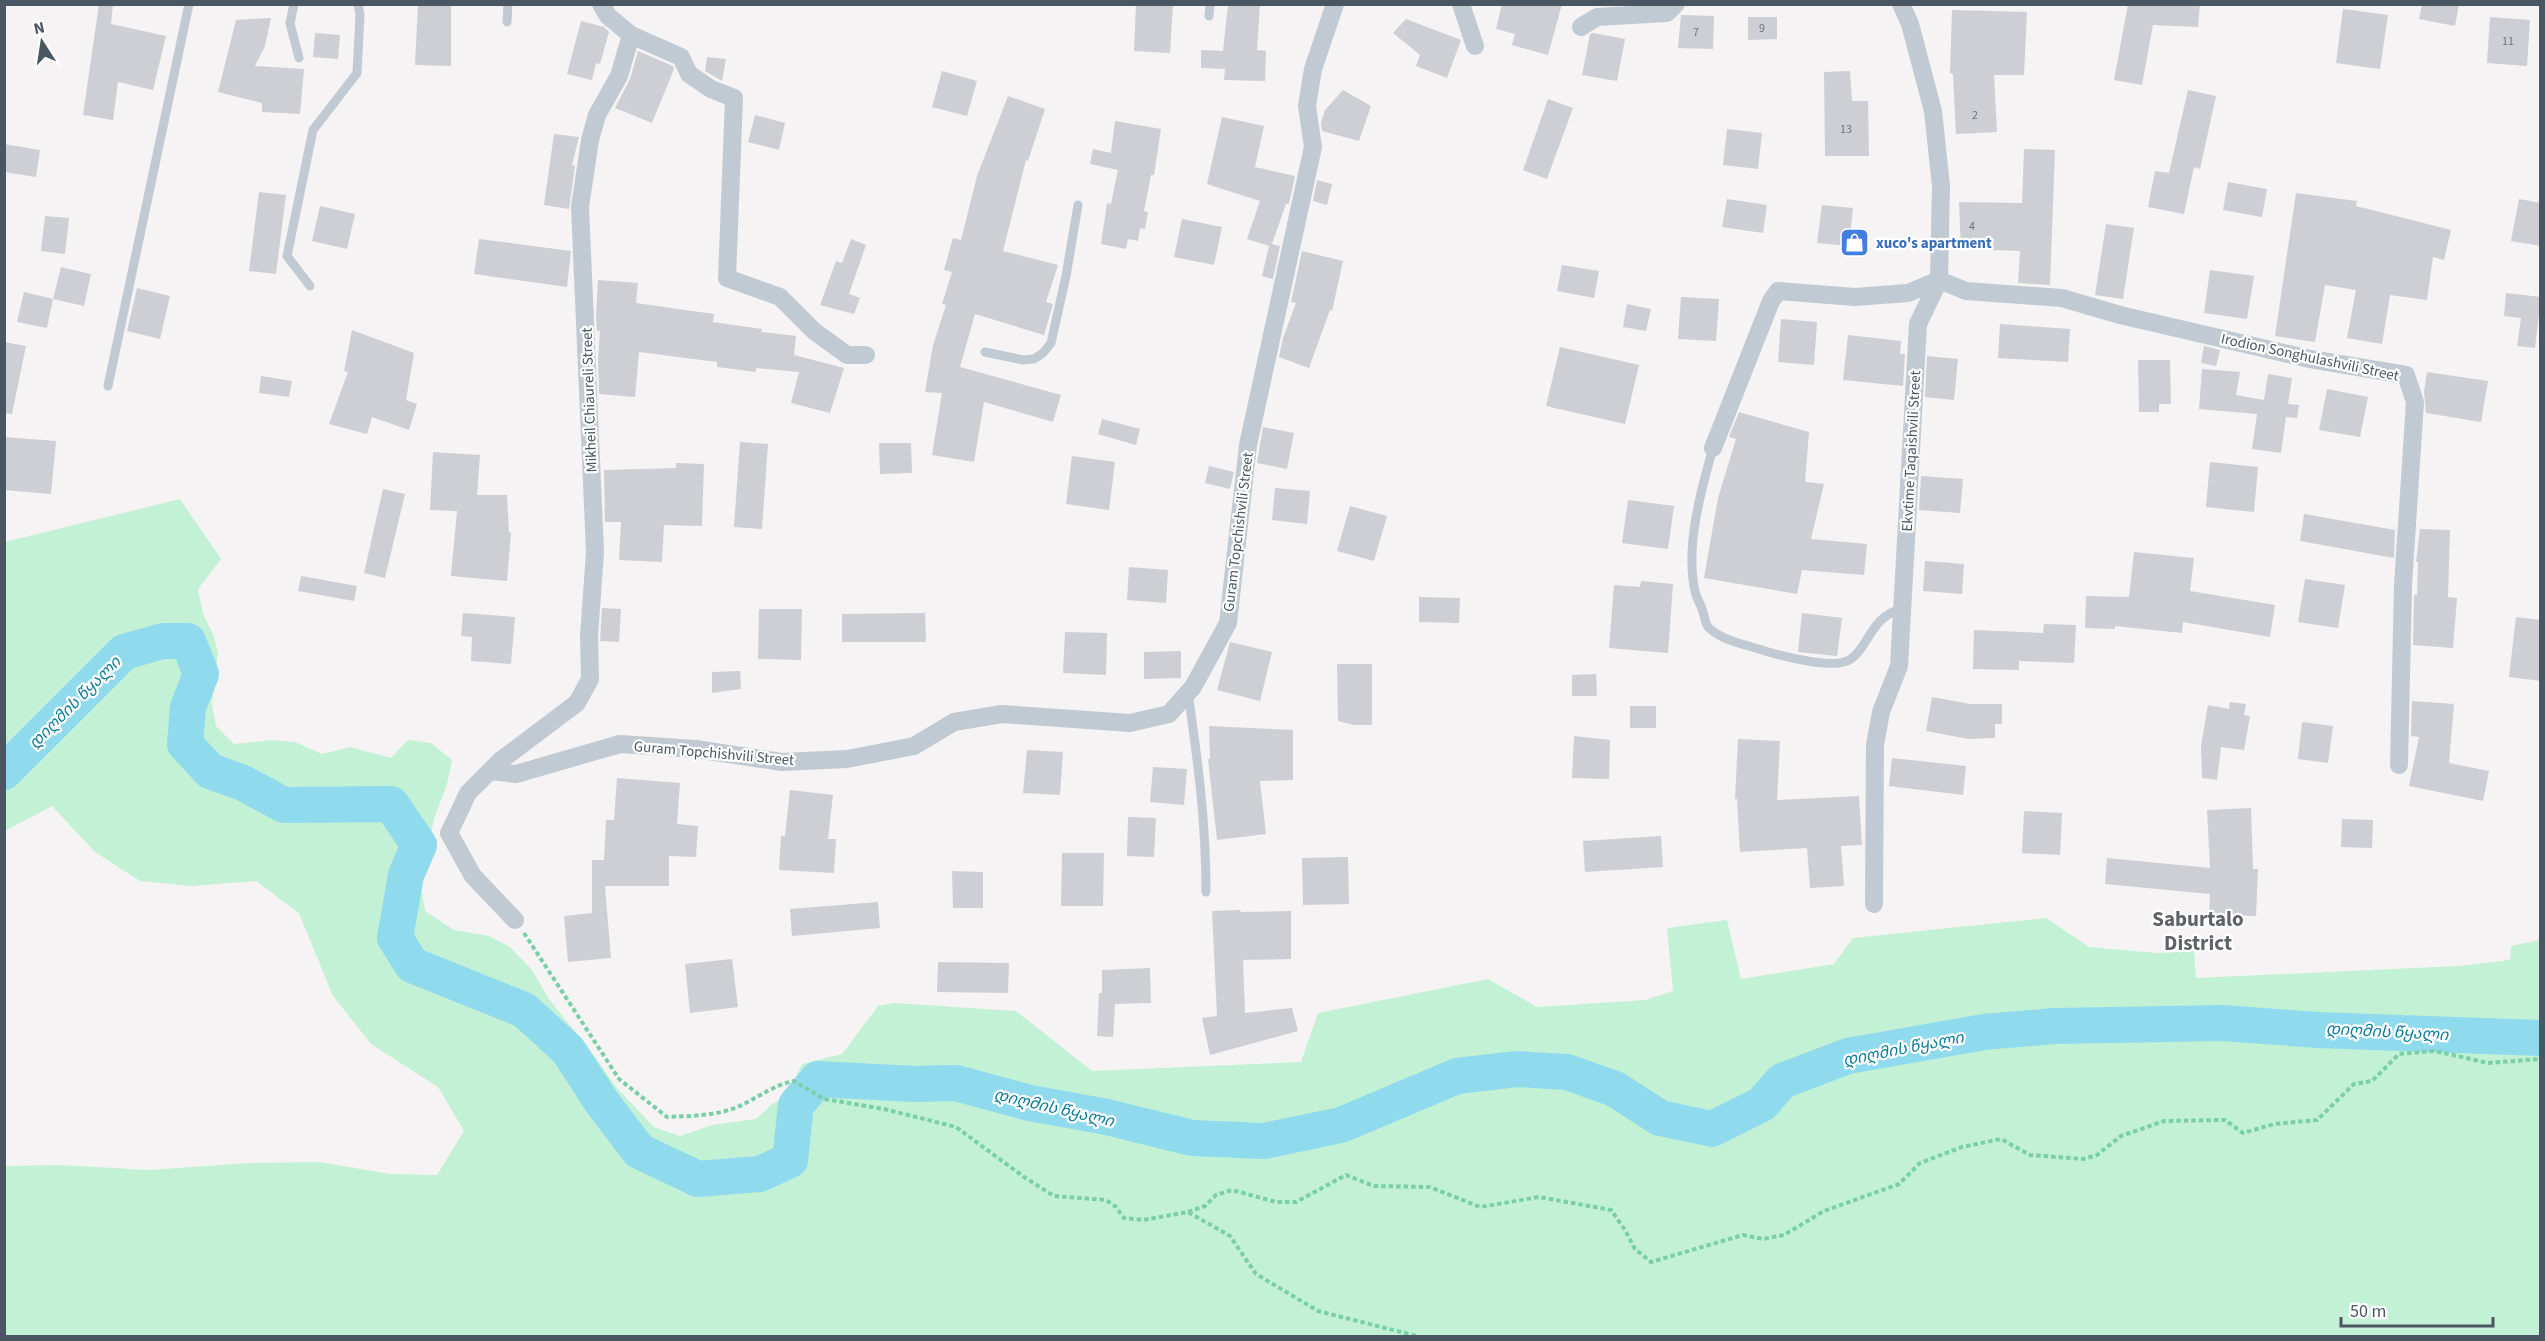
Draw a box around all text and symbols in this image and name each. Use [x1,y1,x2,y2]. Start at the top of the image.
north arrow [12,12,72,72]
text: N [32,16,47,40]
house number: 9 [1759,20,1765,37]
house number: 7 [1693,24,1699,41]
house number: 11 [2502,33,2514,50]
house number: 2 [1972,107,1978,124]
house number: 13 [1840,121,1852,138]
house number: 4 [1969,218,1975,235]
shop icon: xuco's apartment [1839,227,1871,259]
place label: xuco's apartment [1876,233,1992,254]
street label: Mikheil Chiaureli Street [576,327,603,473]
street label: Irodion Songhulashvili Street [2219,328,2401,387]
street label: Ekvtime Taqaishvili Street [1897,370,1926,532]
street label: Guram Topchishvili Street [1218,451,1259,613]
water label: დიღმის წყალი [24,651,126,754]
street label: Guram Topchishvili Street [633,736,795,771]
district label: Saburtalo District [2152,904,2244,958]
water label: დიღმის წყალი [2325,1018,2450,1046]
water label: დიღმის წყალი [1841,1026,1966,1071]
water label: დიღმის წყალი [992,1083,1117,1133]
scale bar [2341,1290,2492,1328]
text: 50 m [2350,1299,2386,1324]

